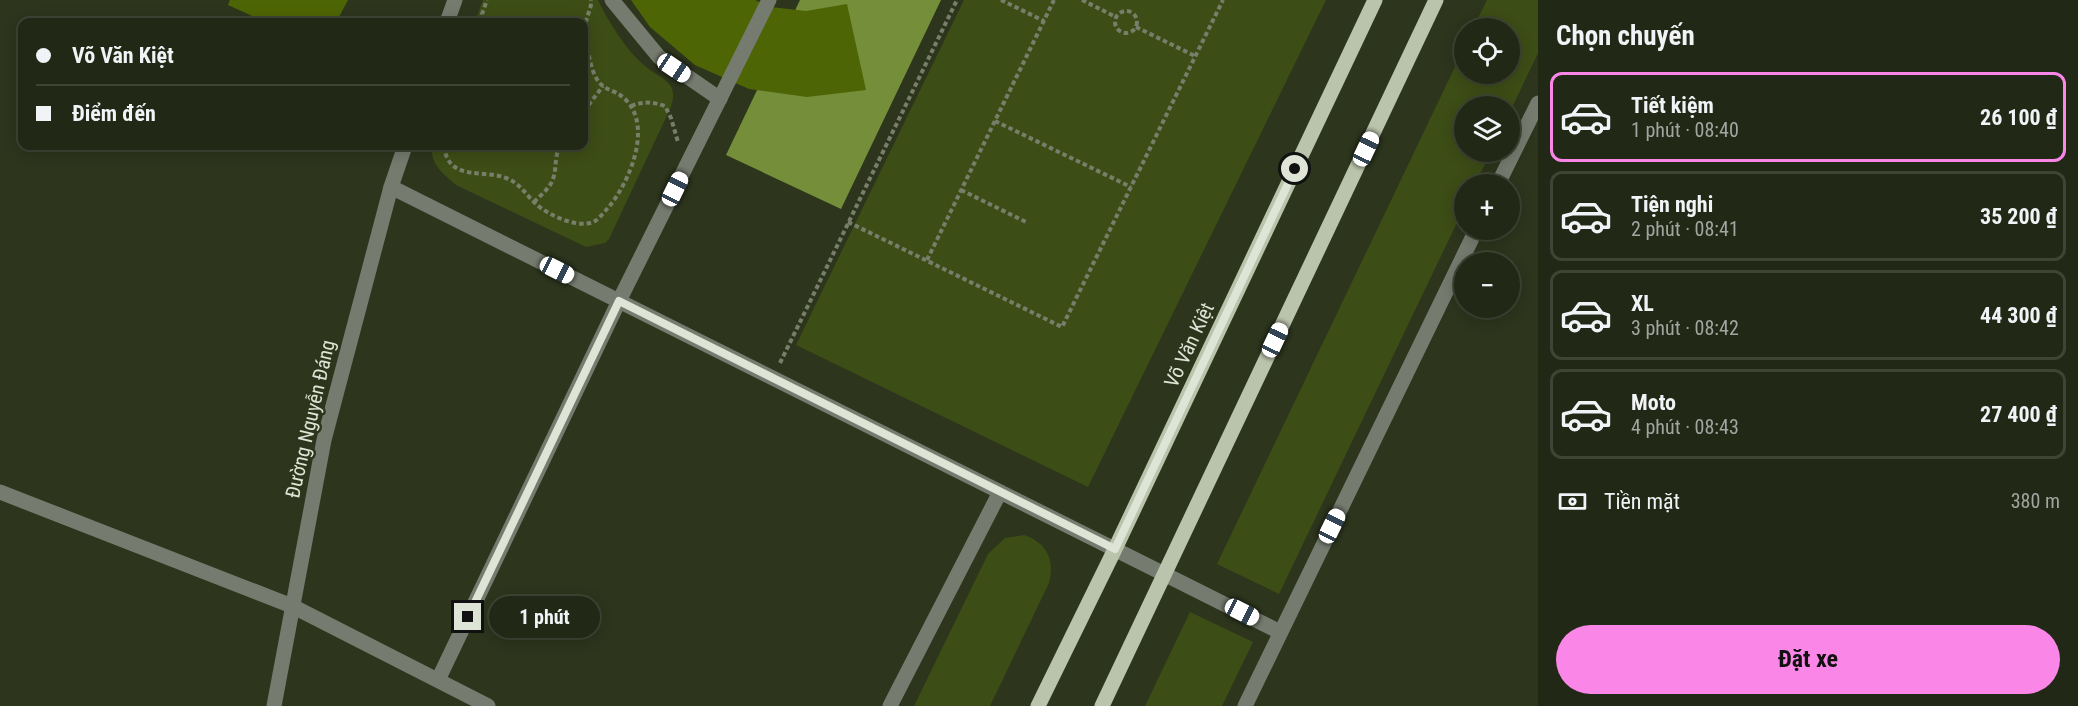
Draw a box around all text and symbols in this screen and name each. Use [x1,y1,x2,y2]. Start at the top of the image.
map controls [1454,18,1520,318]
button: locate [1454,18,1520,84]
text: Chọn chuyến [1556,20,1695,52]
text: Võ Văn Kiệt [72,43,174,68]
car [654,50,694,86]
icon: car [1559,90,1613,144]
text: Tiết kiệm [1631,93,1714,118]
button: layers [1454,96,1520,162]
text: Điểm đến [72,101,156,126]
text: 26 100 ₫ [1980,105,2057,130]
text: 1 phút · 08:40 [1631,118,1739,142]
car [1350,129,1382,169]
route start [1281,155,1308,182]
car [659,169,691,209]
button: + [1454,174,1520,240]
icon: car [1559,189,1613,243]
text: Tiện nghi [1631,192,1713,217]
text: 35 200 ₫ [1980,204,2057,229]
text: 2 phút · 08:41 [1631,217,1739,241]
button: − [1454,252,1520,318]
car [537,254,577,286]
icon: car [1559,288,1613,342]
text: XL [1631,291,1654,316]
street label: Võ Văn Kiệt [1159,299,1219,391]
text: 44 300 ₫ [1980,303,2057,328]
text: 3 phút · 08:42 [1631,316,1739,340]
car [1259,320,1291,360]
street label: Đường Nguyễn Đáng [280,338,340,500]
icon: car [1559,387,1613,441]
text: Moto [1631,390,1676,415]
text: 27 400 ₫ [1980,402,2057,427]
text: 4 phút · 08:43 [1631,415,1739,439]
icon: cash [1556,485,1589,518]
text: Tiền mặt [1604,489,1680,514]
text: 380 m [2011,489,2060,513]
car [1316,506,1348,546]
callout: 1 phút [489,596,600,638]
car [1222,596,1262,628]
route end [454,603,481,630]
text: 1 phút [519,605,570,629]
button: Đặt xe [1556,625,2060,694]

